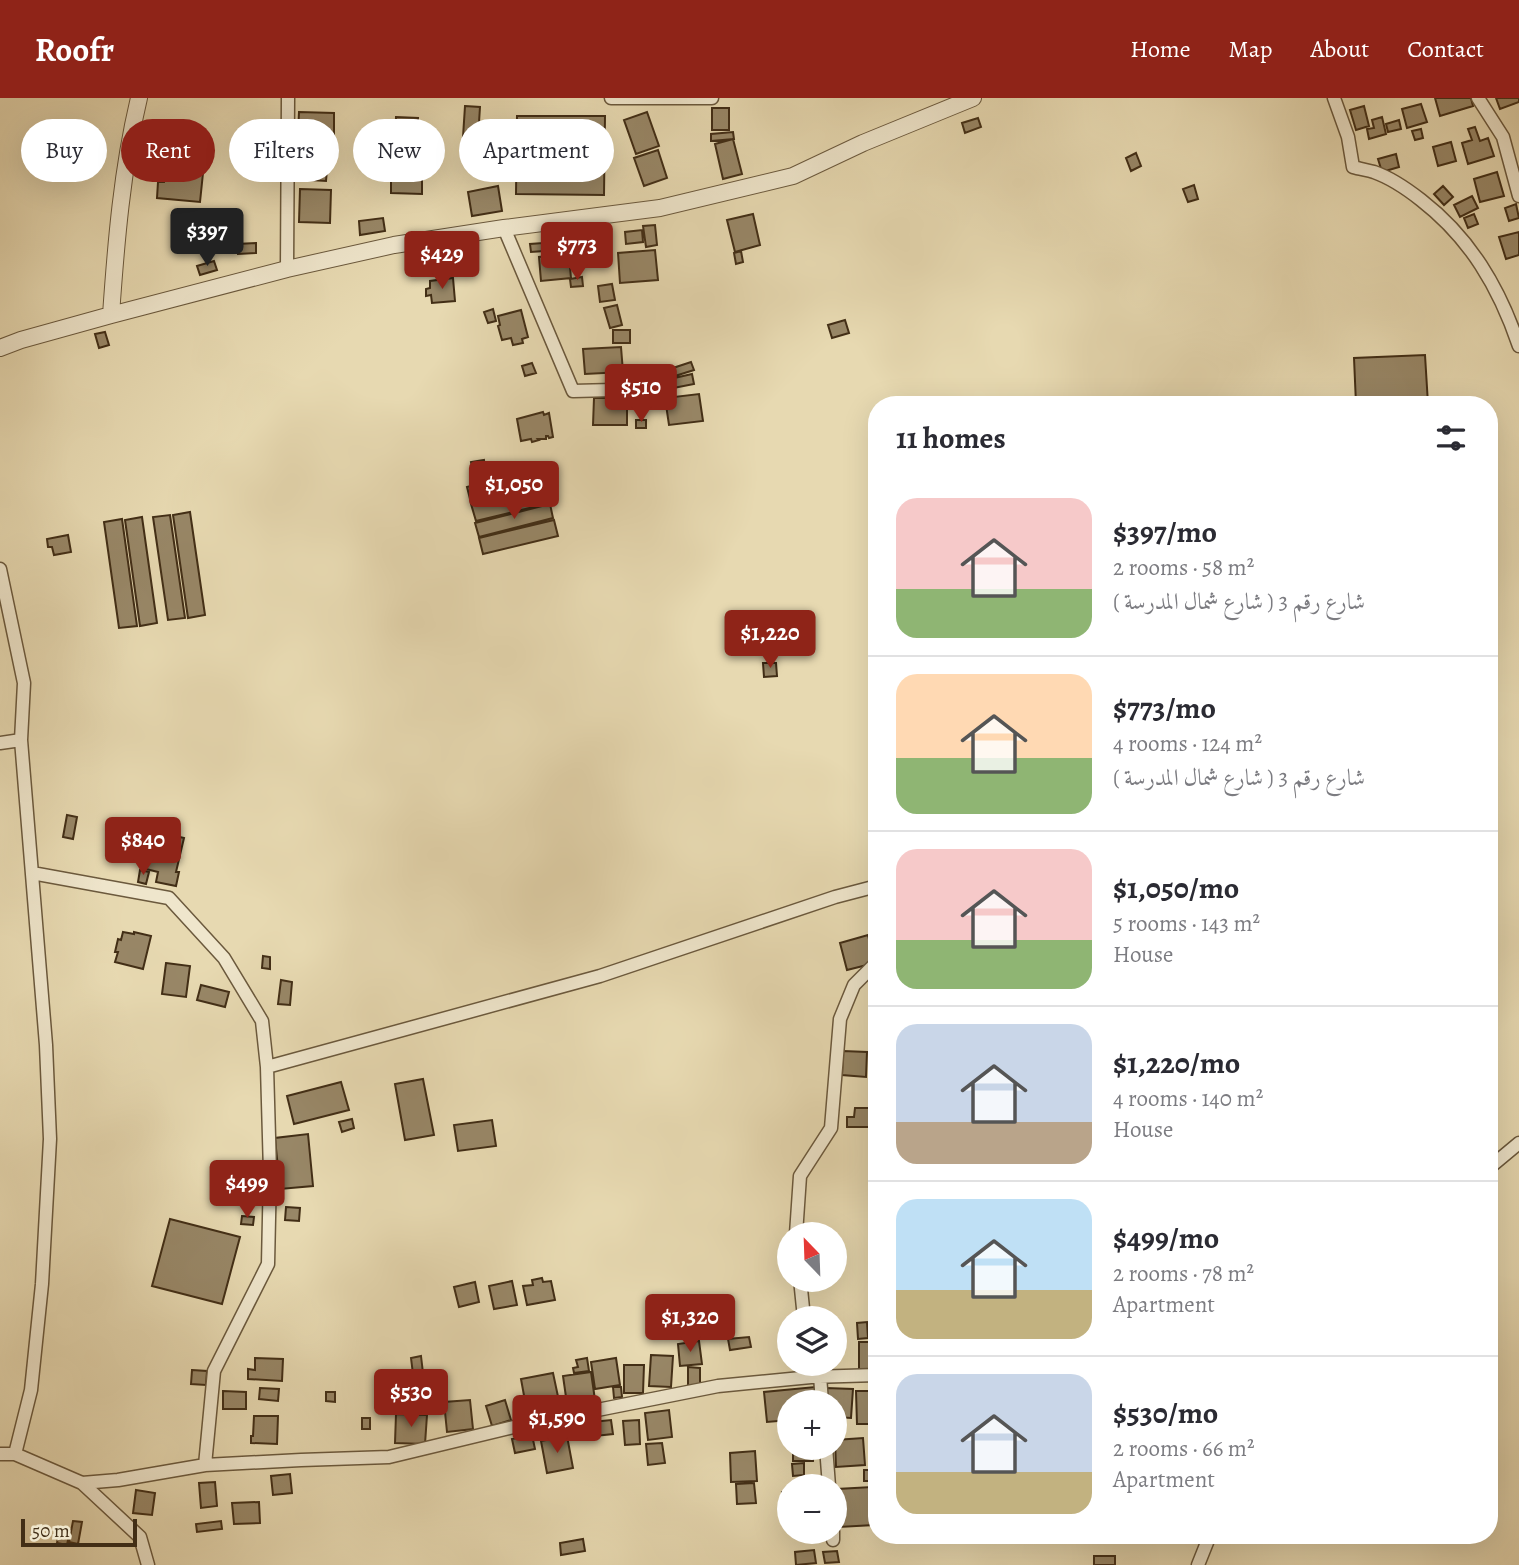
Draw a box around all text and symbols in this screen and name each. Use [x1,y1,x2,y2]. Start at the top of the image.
text: Roofr [35,27,114,72]
text: Home [1130,33,1191,65]
text: Map [1229,33,1273,65]
text: About [1311,33,1369,65]
text: Contact [1407,33,1484,65]
chip: Buy [21,119,107,182]
chip: Rent [121,119,215,182]
chip: Filters [229,119,339,182]
chip: New [353,119,445,182]
chip: Apartment [459,119,614,182]
pin: $397 [166,208,248,268]
text: $397 [186,215,228,246]
pin: $773 [536,222,618,282]
text: $773 [557,229,597,260]
pin: $429 [401,232,483,291]
text: $429 [420,238,464,269]
pin: $510 [600,364,682,424]
text: $510 [621,371,661,402]
text: 11 homes [896,418,1006,458]
icon: filters [1432,419,1470,457]
pin: $1,050 [457,462,571,521]
text: $1,050 [485,468,543,499]
text: $397/mo [1113,512,1217,552]
icon: home [952,526,1036,610]
text: 2 rooms · 58 m² [1113,552,1254,583]
text: شارع رقم 3 ( شارع شمال المدرسة ) [1113,586,1365,617]
pin: $1,220 [713,610,827,670]
text: $1,220 [741,617,799,648]
text: $773/mo [1113,688,1216,728]
icon: home [952,702,1036,786]
text: 4 rooms · 124 m² [1113,728,1262,759]
text: شارع رقم 3 ( شارع شمال المدرسة ) [1113,762,1365,793]
pin: $840 [102,818,184,877]
text: $840 [121,824,165,855]
text: $1,050/mo [1113,868,1239,908]
icon: home [952,877,1036,961]
text: 5 rooms · 143 m² [1113,908,1260,939]
text: House [1113,939,1173,970]
text: $1,220/mo [1113,1043,1240,1083]
icon: home [952,1052,1036,1136]
text: 4 rooms · 140 m² [1113,1083,1263,1114]
text: House [1113,1114,1173,1145]
pin: $499 [206,1160,288,1220]
text: $499 [226,1167,268,1198]
text: $499/mo [1113,1218,1219,1258]
north arrow [777,1222,847,1292]
map controls [777,1222,847,1544]
icon: home [952,1227,1036,1311]
text: 2 rooms · 78 m² [1113,1258,1254,1289]
text: Apartment [1113,1289,1215,1320]
pin: $1,320 [633,1294,747,1354]
text: $1,320 [661,1301,719,1332]
button: layers [777,1306,847,1376]
pin: $530 [370,1370,452,1429]
text: $530 [390,1376,432,1407]
button: + [777,1390,847,1460]
text: $530/mo [1113,1393,1218,1433]
pin: $1,590 [500,1396,614,1455]
text: $1,590 [528,1402,586,1433]
icon: home [952,1402,1036,1486]
text: 2 rooms · 66 m² [1113,1433,1255,1464]
text: Apartment [1113,1464,1215,1495]
button: − [777,1474,847,1544]
scale bar [21,1516,136,1548]
text: 50 m [32,1518,70,1544]

